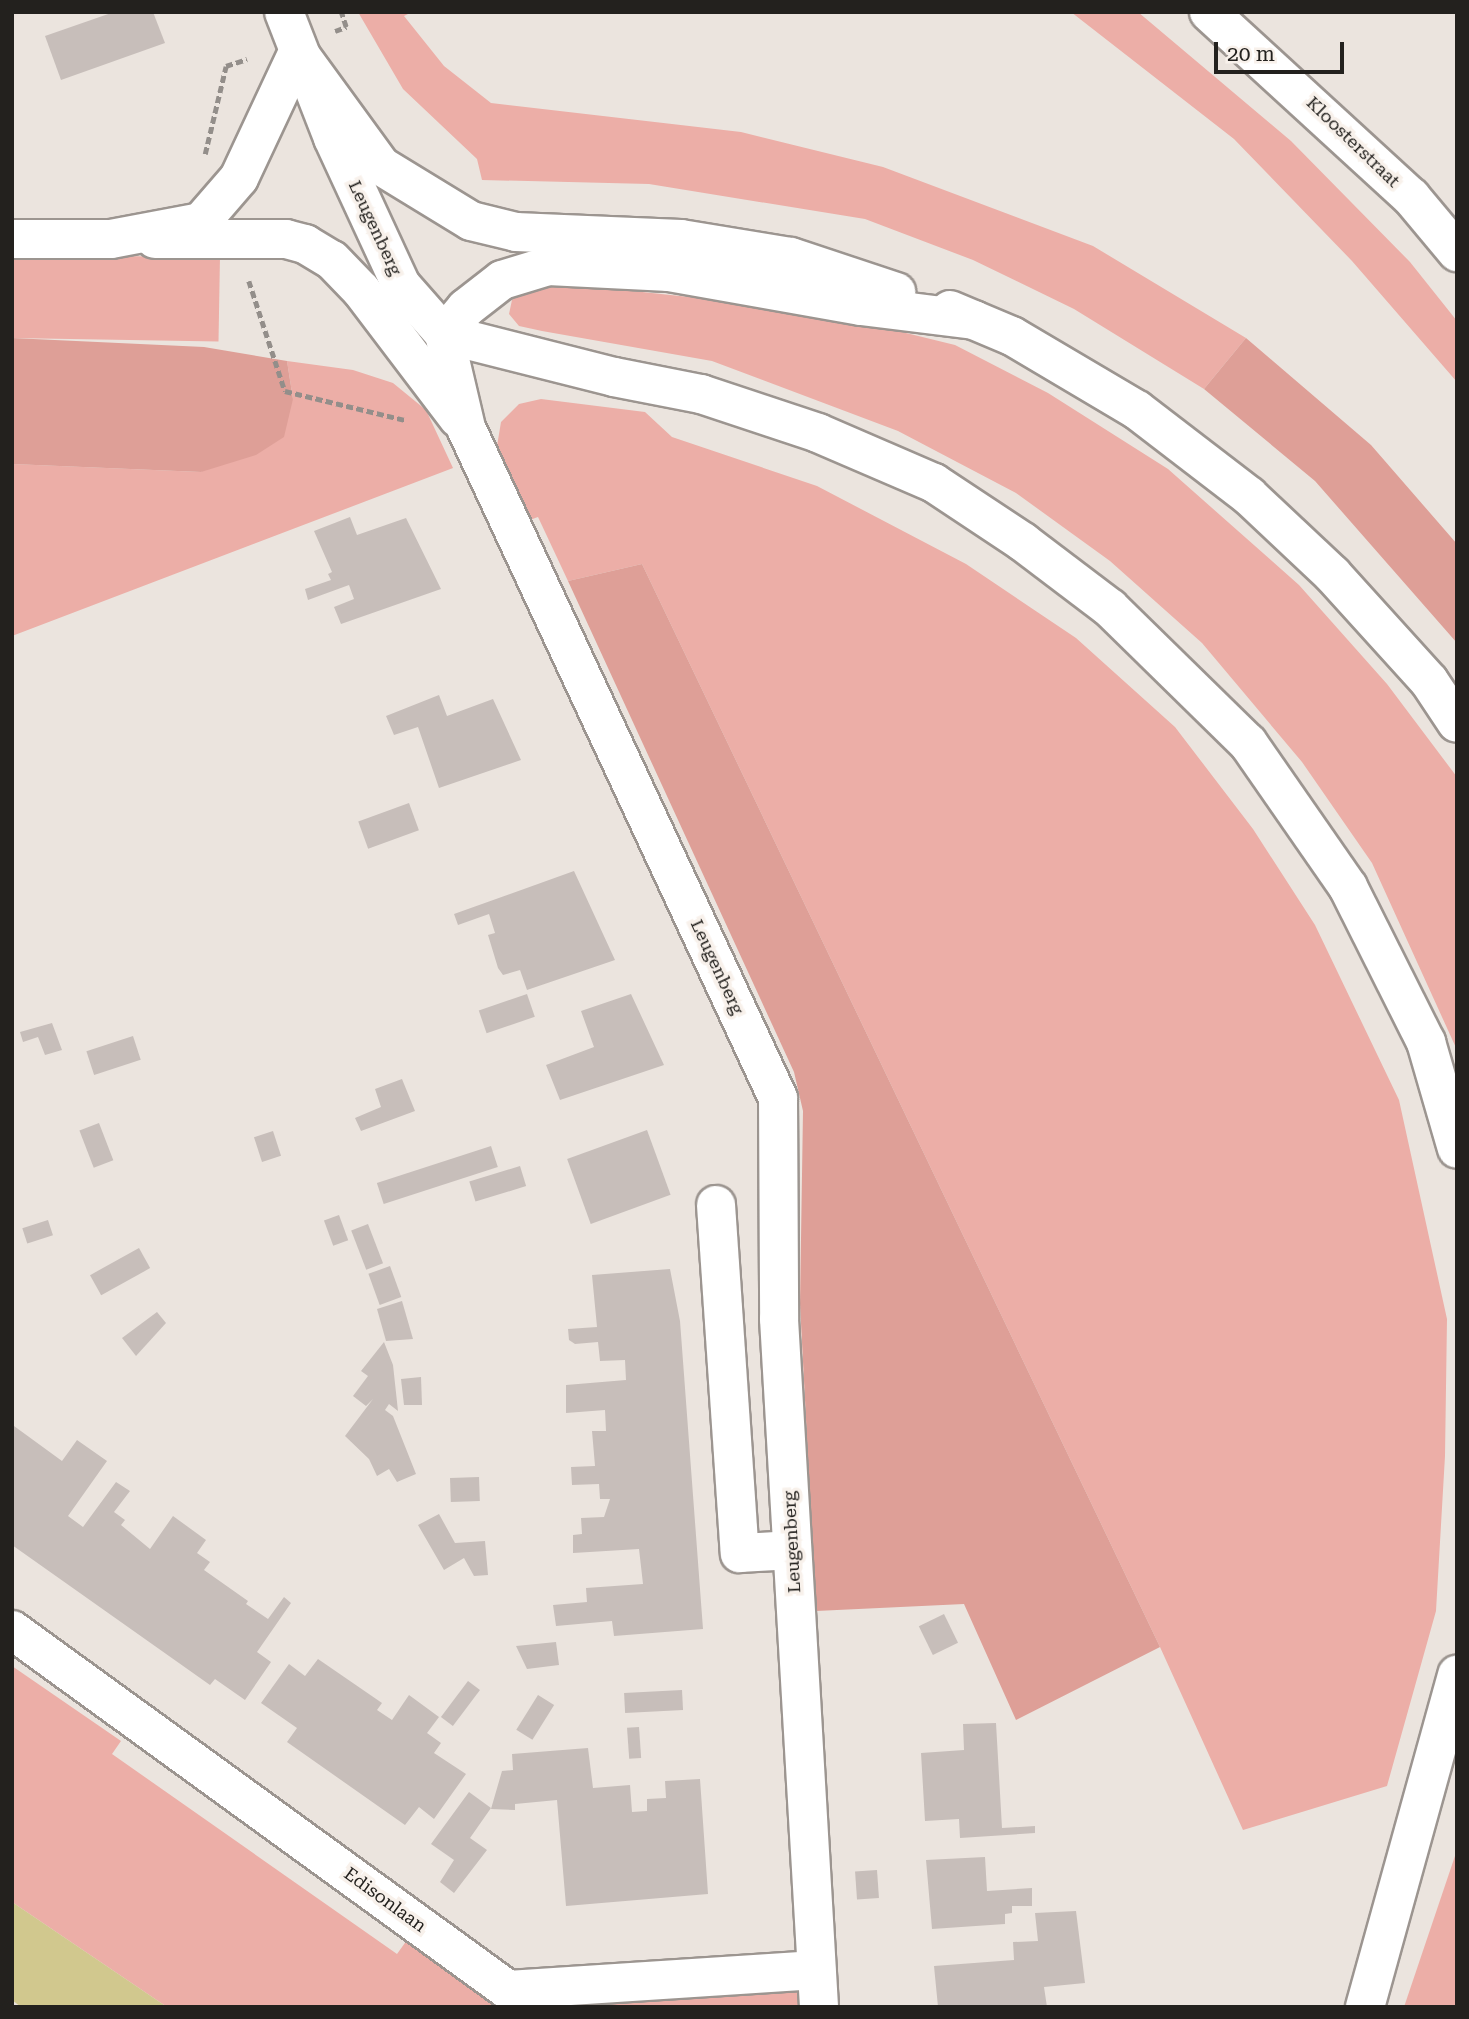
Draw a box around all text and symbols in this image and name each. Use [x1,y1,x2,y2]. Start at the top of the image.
scale bar [1217,28,1346,72]
text: 20 m [1227,42,1275,66]
street label: Kloosterstraat [1302,92,1404,192]
street label: Leugenberg [344,177,406,279]
street label: Leugenberg [686,916,748,1018]
street label: Leugenberg [779,1490,805,1594]
street label: Edisonlaan [340,1863,430,1937]

